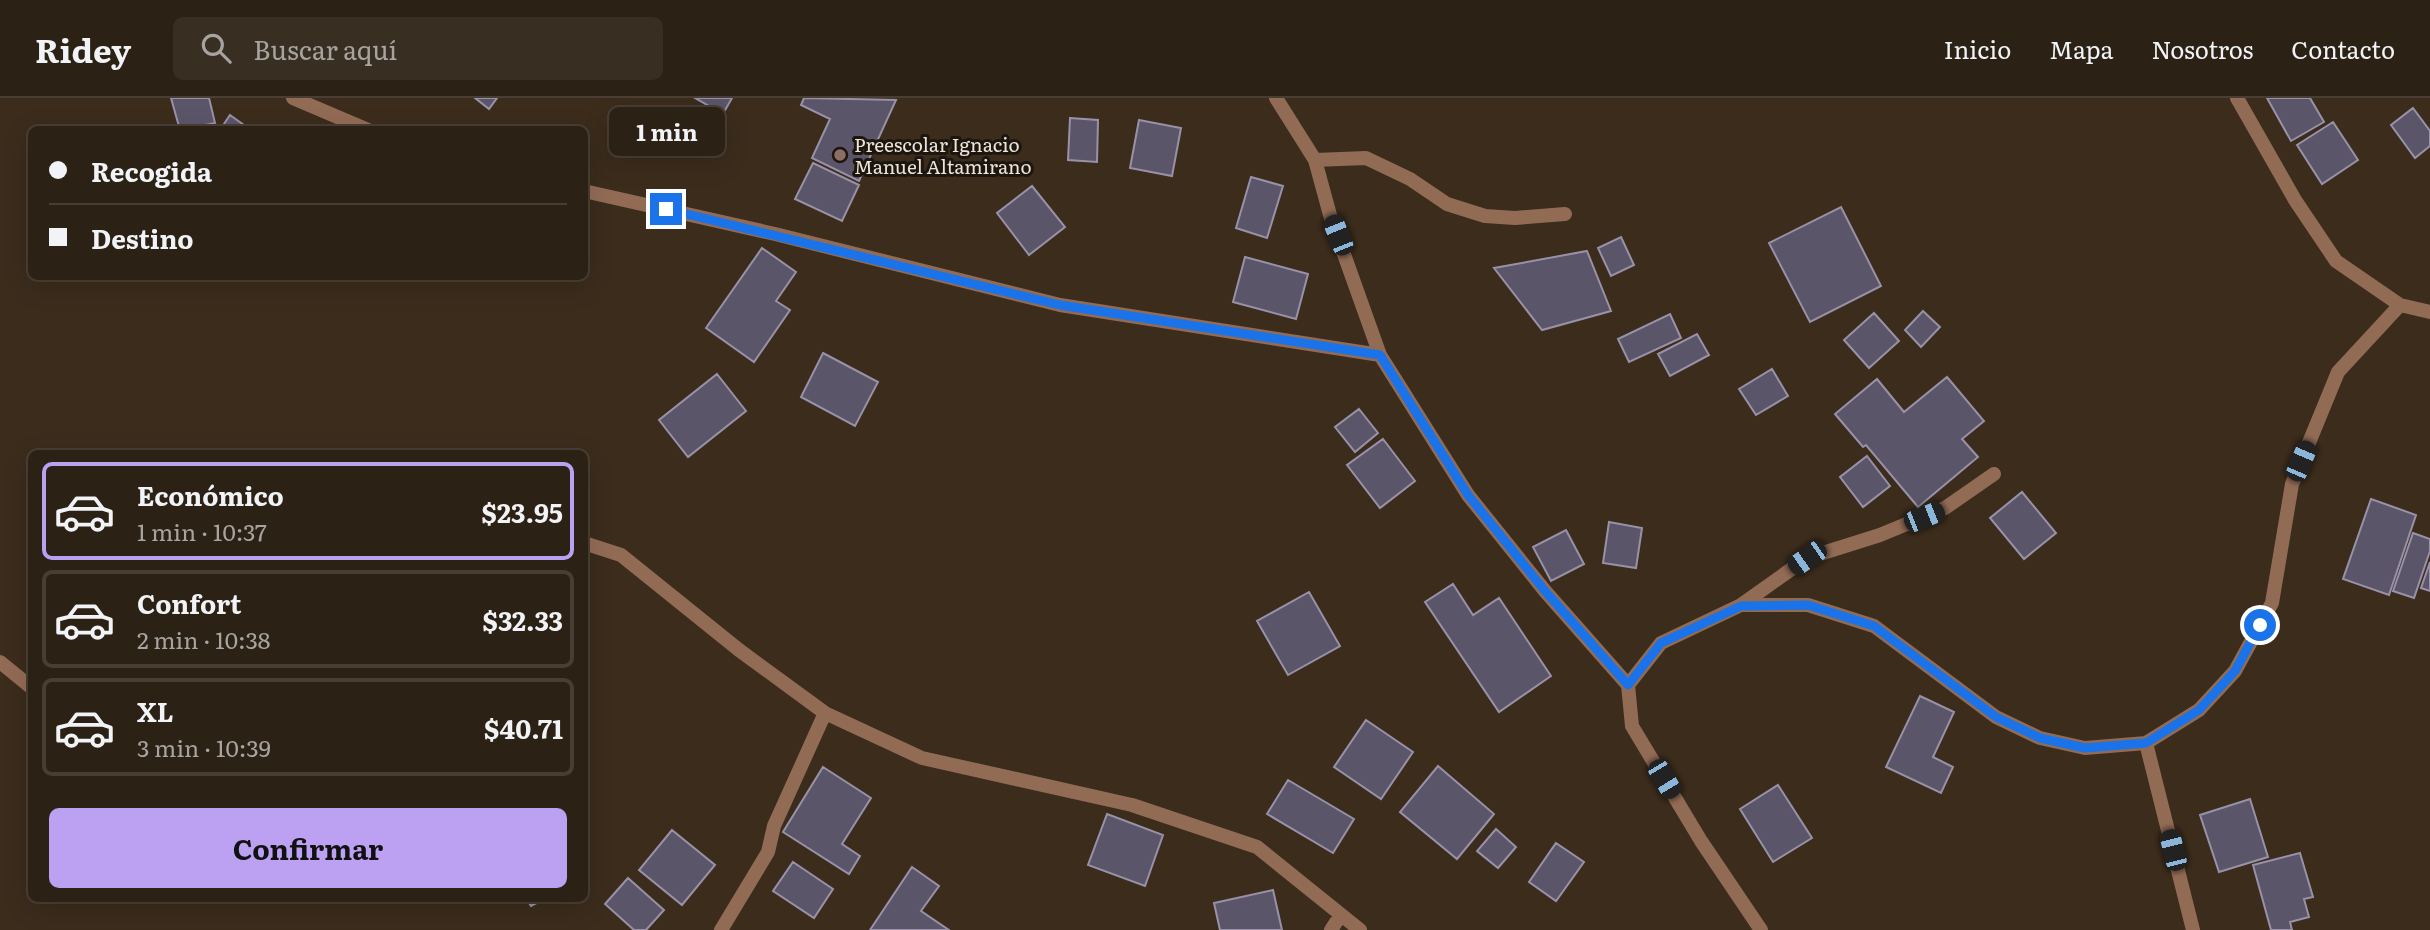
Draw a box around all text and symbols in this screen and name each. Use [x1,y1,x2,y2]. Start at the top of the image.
search box [173,17,663,80]
text: Ridey [35,24,131,73]
icon: search [197,29,235,67]
text: Buscar aquí [253,29,397,68]
text: Inicio [1944,31,2011,66]
text: Mapa [2049,31,2113,66]
text: Nosotros [2151,31,2253,66]
text: Contacto [2291,31,2395,66]
callout: 1 min [608,108,724,156]
text: 1 min [636,114,698,148]
place label: Preescolar Ignacio Manuel Altamirano [854,130,1032,180]
marker: Preescolar Ignacio Manuel Altamirano [832,147,848,163]
text: Recogida [91,151,212,190]
route end [650,193,682,225]
car [1321,212,1356,258]
text: Destino [91,218,194,257]
car [2284,438,2319,484]
text: Económico [137,475,284,514]
icon: car [53,480,116,543]
text: $23.95 [482,492,563,531]
car [1901,499,1948,535]
text: 1 min · 10:37 [137,514,267,548]
car [1784,537,1831,579]
text: Confort [137,583,241,622]
icon: car [53,588,116,651]
text: $32.33 [482,600,563,639]
route start [2244,609,2276,641]
text: 2 min · 10:38 [137,622,271,656]
text: XL [137,691,174,730]
icon: car [53,696,116,759]
text: $40.71 [484,708,563,747]
text: 3 min · 10:39 [137,730,271,764]
car [1645,756,1684,802]
button: Confirmar [49,808,567,888]
car [2158,827,2189,873]

